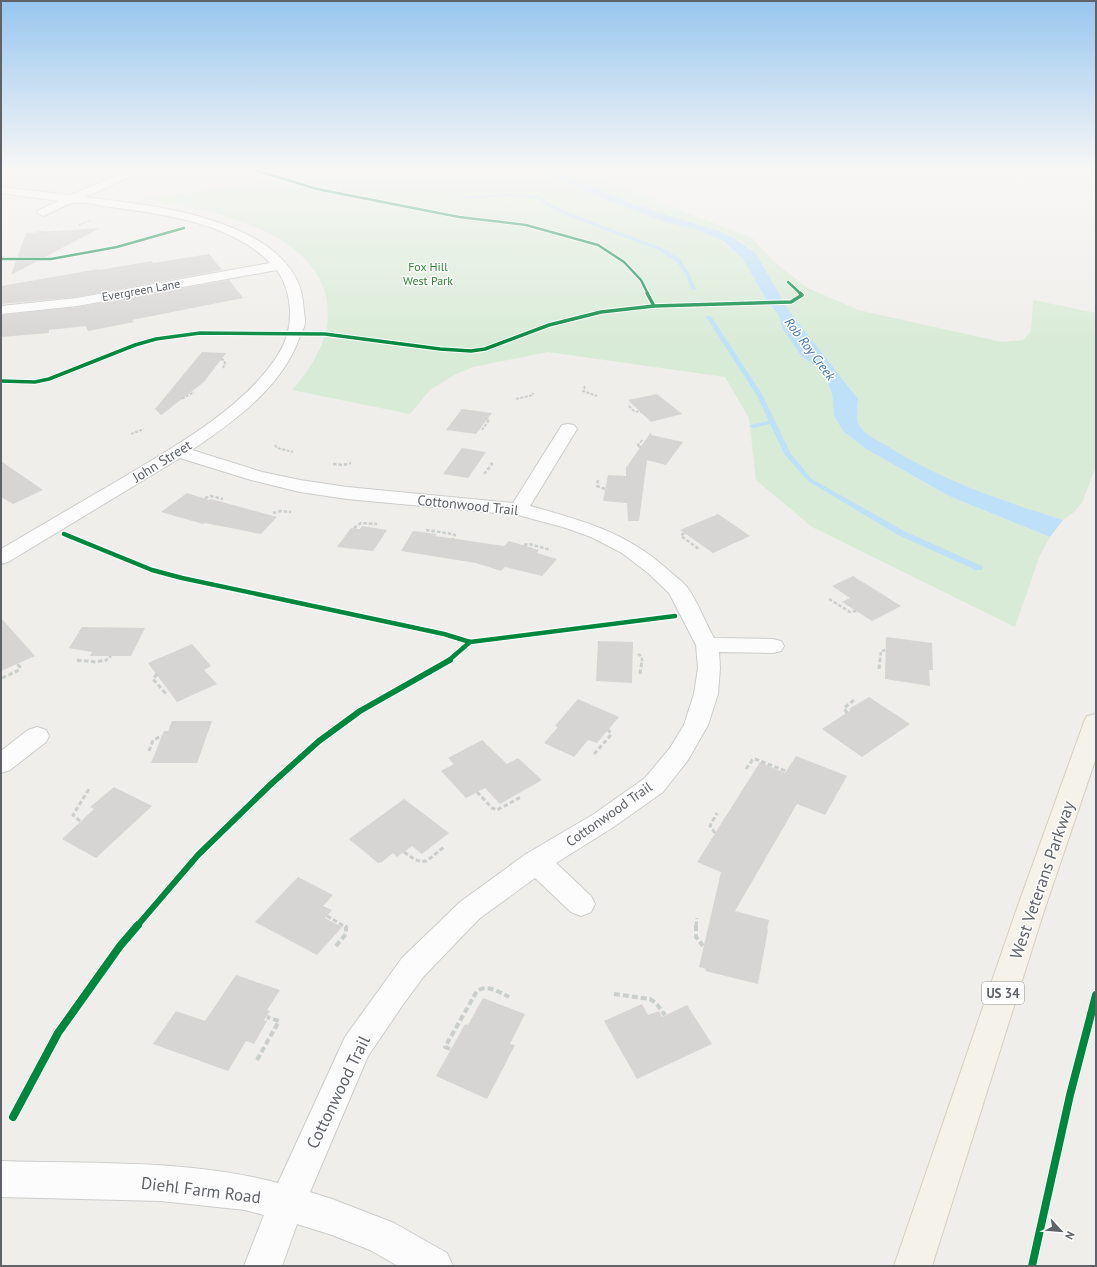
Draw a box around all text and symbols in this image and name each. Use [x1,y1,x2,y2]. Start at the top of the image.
park label: Fox Hill West Park [403,259,453,288]
street label: Evergreen Lane [101,276,181,304]
water label: Rob Roy Creek [781,314,840,385]
street label: John Street [128,436,195,487]
street label: Cottonwood Trail [417,491,519,519]
street label: Cottonwood Trail [562,778,656,850]
street label: West Veterans Parkway [1005,798,1079,962]
road number: US 34 [982,982,1024,1004]
street label: Cottonwood Trail [301,1032,375,1152]
street label: Diehl Farm Road [140,1172,262,1208]
north arrow [1041,1211,1081,1251]
text: N [1062,1229,1078,1242]

